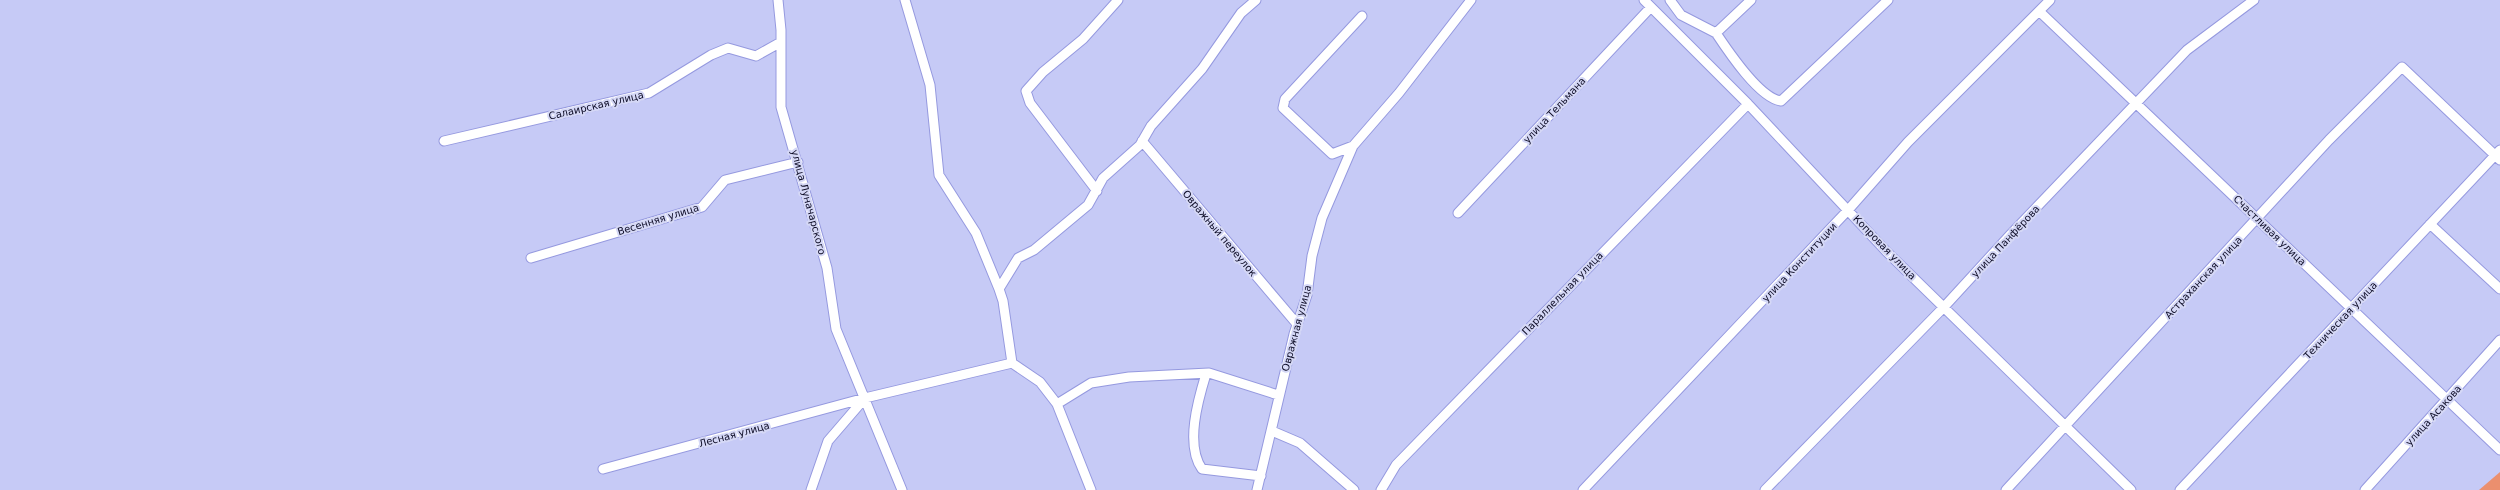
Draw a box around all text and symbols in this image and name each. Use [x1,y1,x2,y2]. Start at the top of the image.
street label: улица Тельмана [1521,75,1588,145]
street label: Салаирская улица [548,89,645,122]
street label: улица Луначарского [789,148,828,256]
street label: Овражный переулок [1180,188,1259,279]
street label: Счастливая улица [2231,193,2308,268]
street label: Весенняя улица [616,202,700,237]
street label: улица Панфёрова [1969,203,2042,280]
street label: Копровая улица [1851,213,1918,282]
street label: улица Конституции [1760,221,1839,304]
street label: Астраханская улица [2163,234,2244,321]
street label: Параллельная улица [1520,250,1605,337]
street label: Техническая улица [2301,279,2379,362]
street label: Овражная улица [1280,284,1313,372]
street label: улица Асакова [2403,383,2463,448]
street label: Лесная улица [698,420,771,449]

